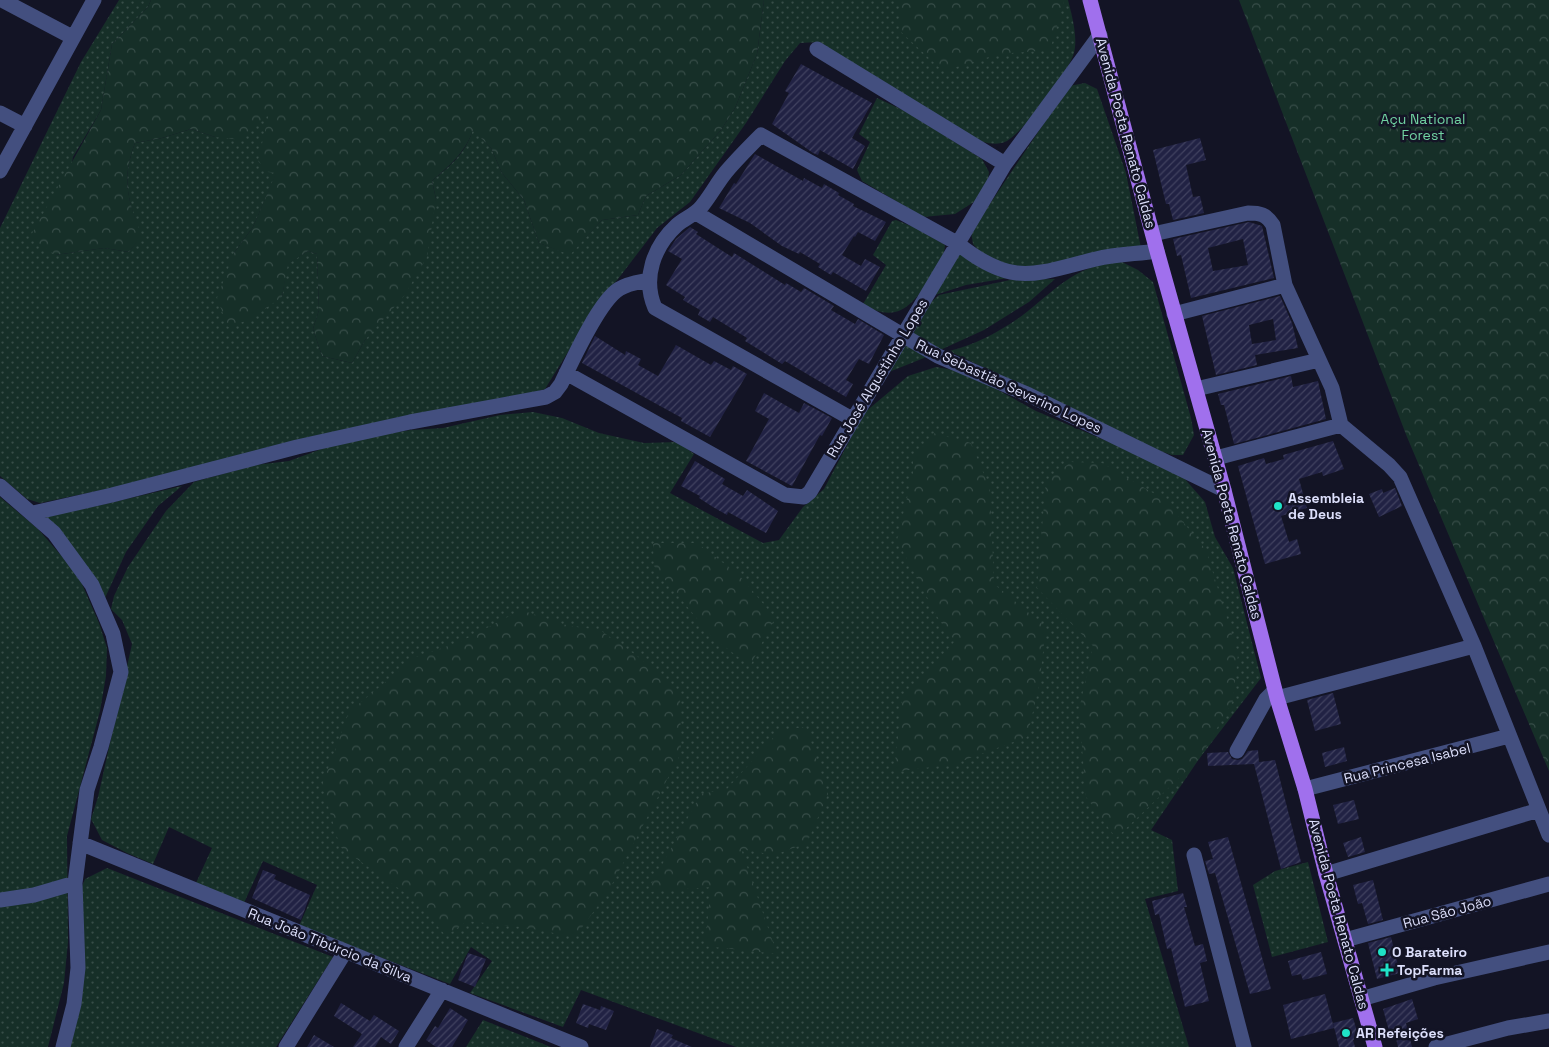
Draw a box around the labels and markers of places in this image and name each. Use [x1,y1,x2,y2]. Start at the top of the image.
place label: Assembleia de Deus [1288,489,1364,523]
marker: Assembleia de Deus [1272,500,1284,512]
place label: O Barateiro [1392,943,1467,961]
marker: O Barateiro [1376,946,1388,958]
place label: TopFarma [1397,961,1462,979]
marker: TopFarma [1381,964,1393,976]
place label: AR Refeições [1356,1024,1444,1042]
marker: AR Refeições [1340,1027,1352,1039]

